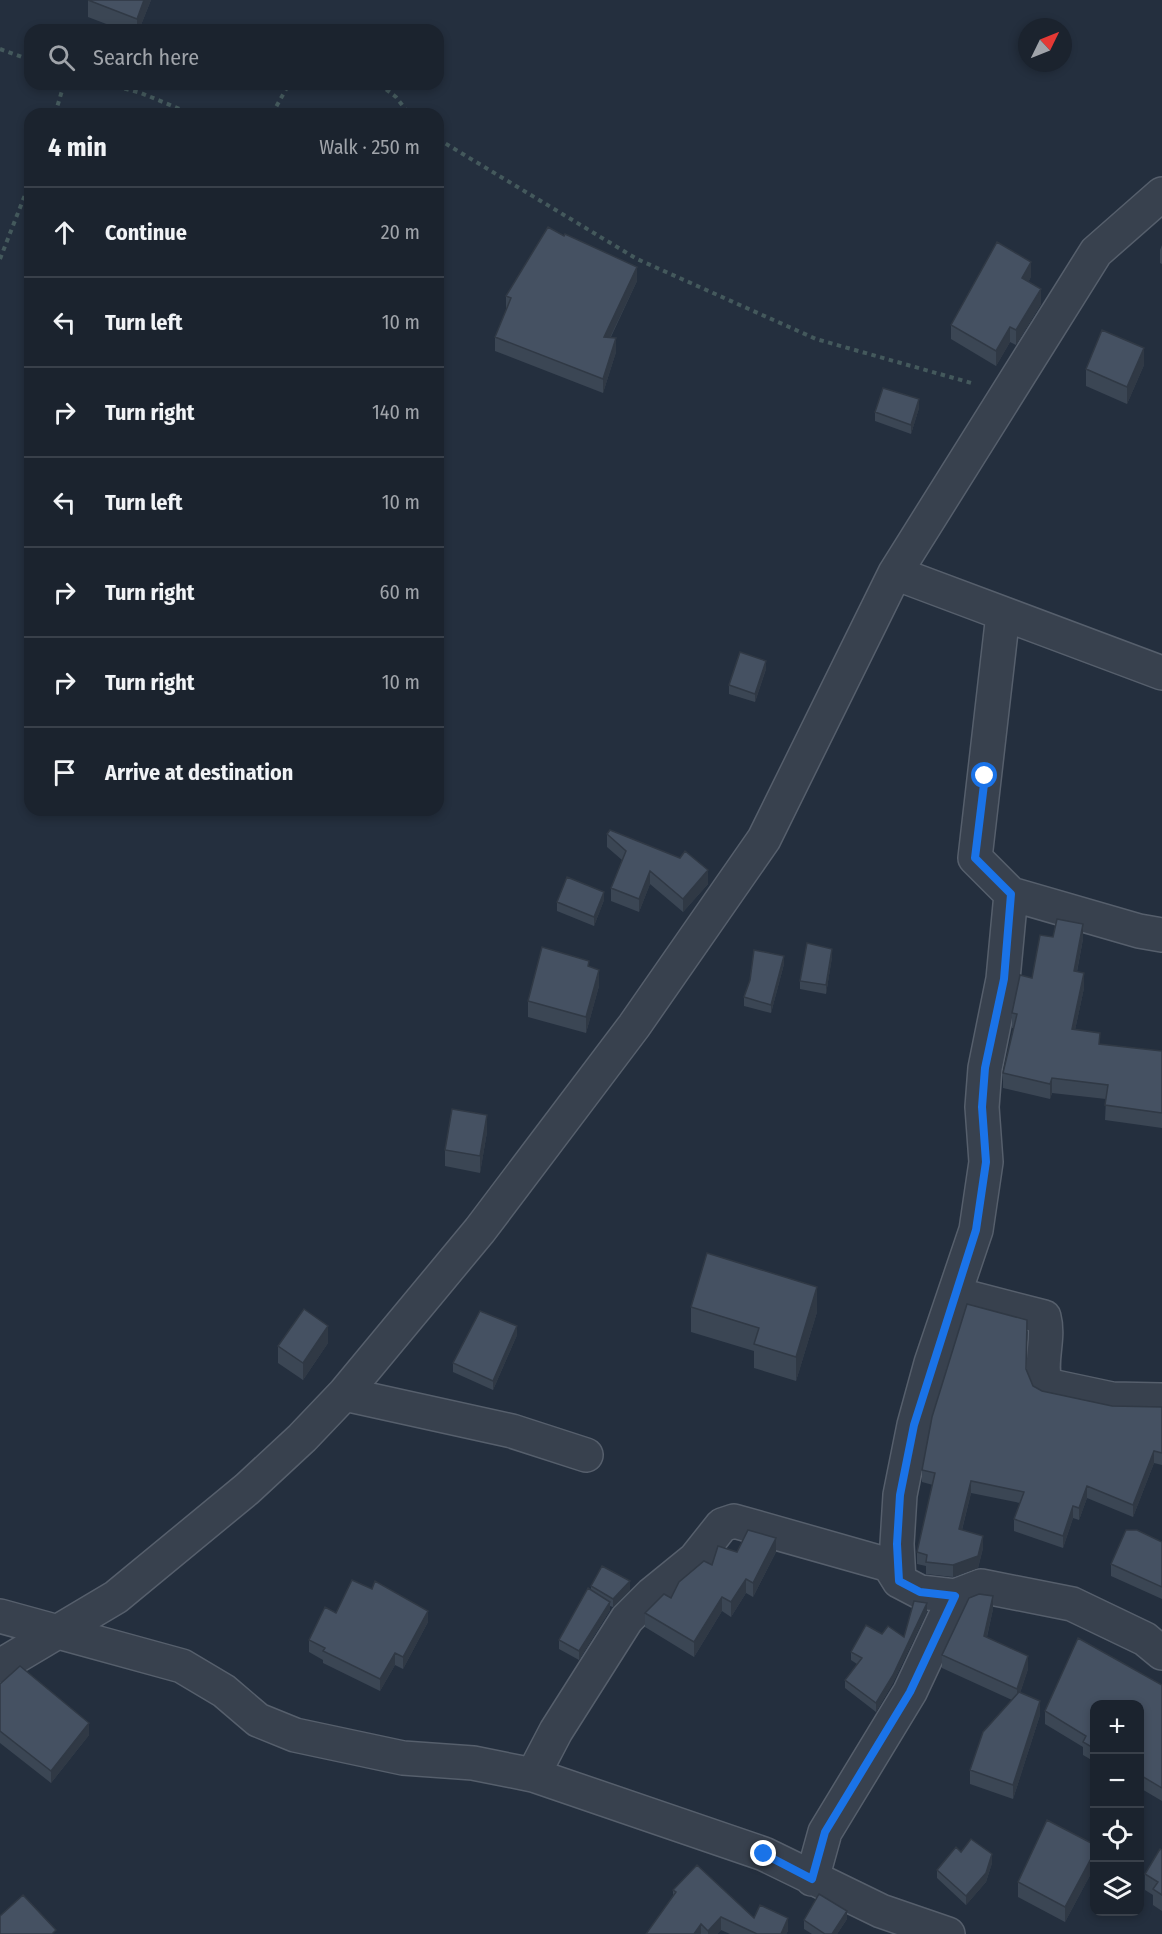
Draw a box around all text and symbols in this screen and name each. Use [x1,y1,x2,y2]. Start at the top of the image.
north arrow [1018,18,1072,72]
search box [24,24,444,90]
icon: search [45,41,78,74]
text: Search here [93,44,199,71]
text: 4 min [48,132,107,163]
text: Walk · 250 m [319,135,420,159]
icon: ahead [48,216,81,249]
text: Continue [105,219,187,246]
text: 20 m [381,220,420,244]
icon: left [48,306,81,339]
text: Turn left [105,309,183,336]
text: 10 m [382,310,420,334]
icon: right [48,396,81,429]
text: Turn right [105,399,194,426]
text: 140 m [372,400,420,424]
icon: left [48,486,81,519]
text: Turn left [105,489,183,516]
text: 10 m [382,490,420,514]
icon: right [48,576,81,609]
text: Turn right [105,579,194,606]
text: 60 m [380,580,420,604]
icon: right [48,666,81,699]
text: Turn right [105,669,194,696]
text: 10 m [382,670,420,694]
icon: arrive [48,756,81,789]
text: Arrive at destination [105,759,293,786]
route start [971,762,997,788]
map controls [1090,1700,1144,1916]
button: + [1090,1700,1144,1754]
button: − [1090,1754,1144,1808]
button: locate [1090,1808,1144,1862]
route end [750,1840,776,1866]
button: layers [1090,1862,1144,1916]

